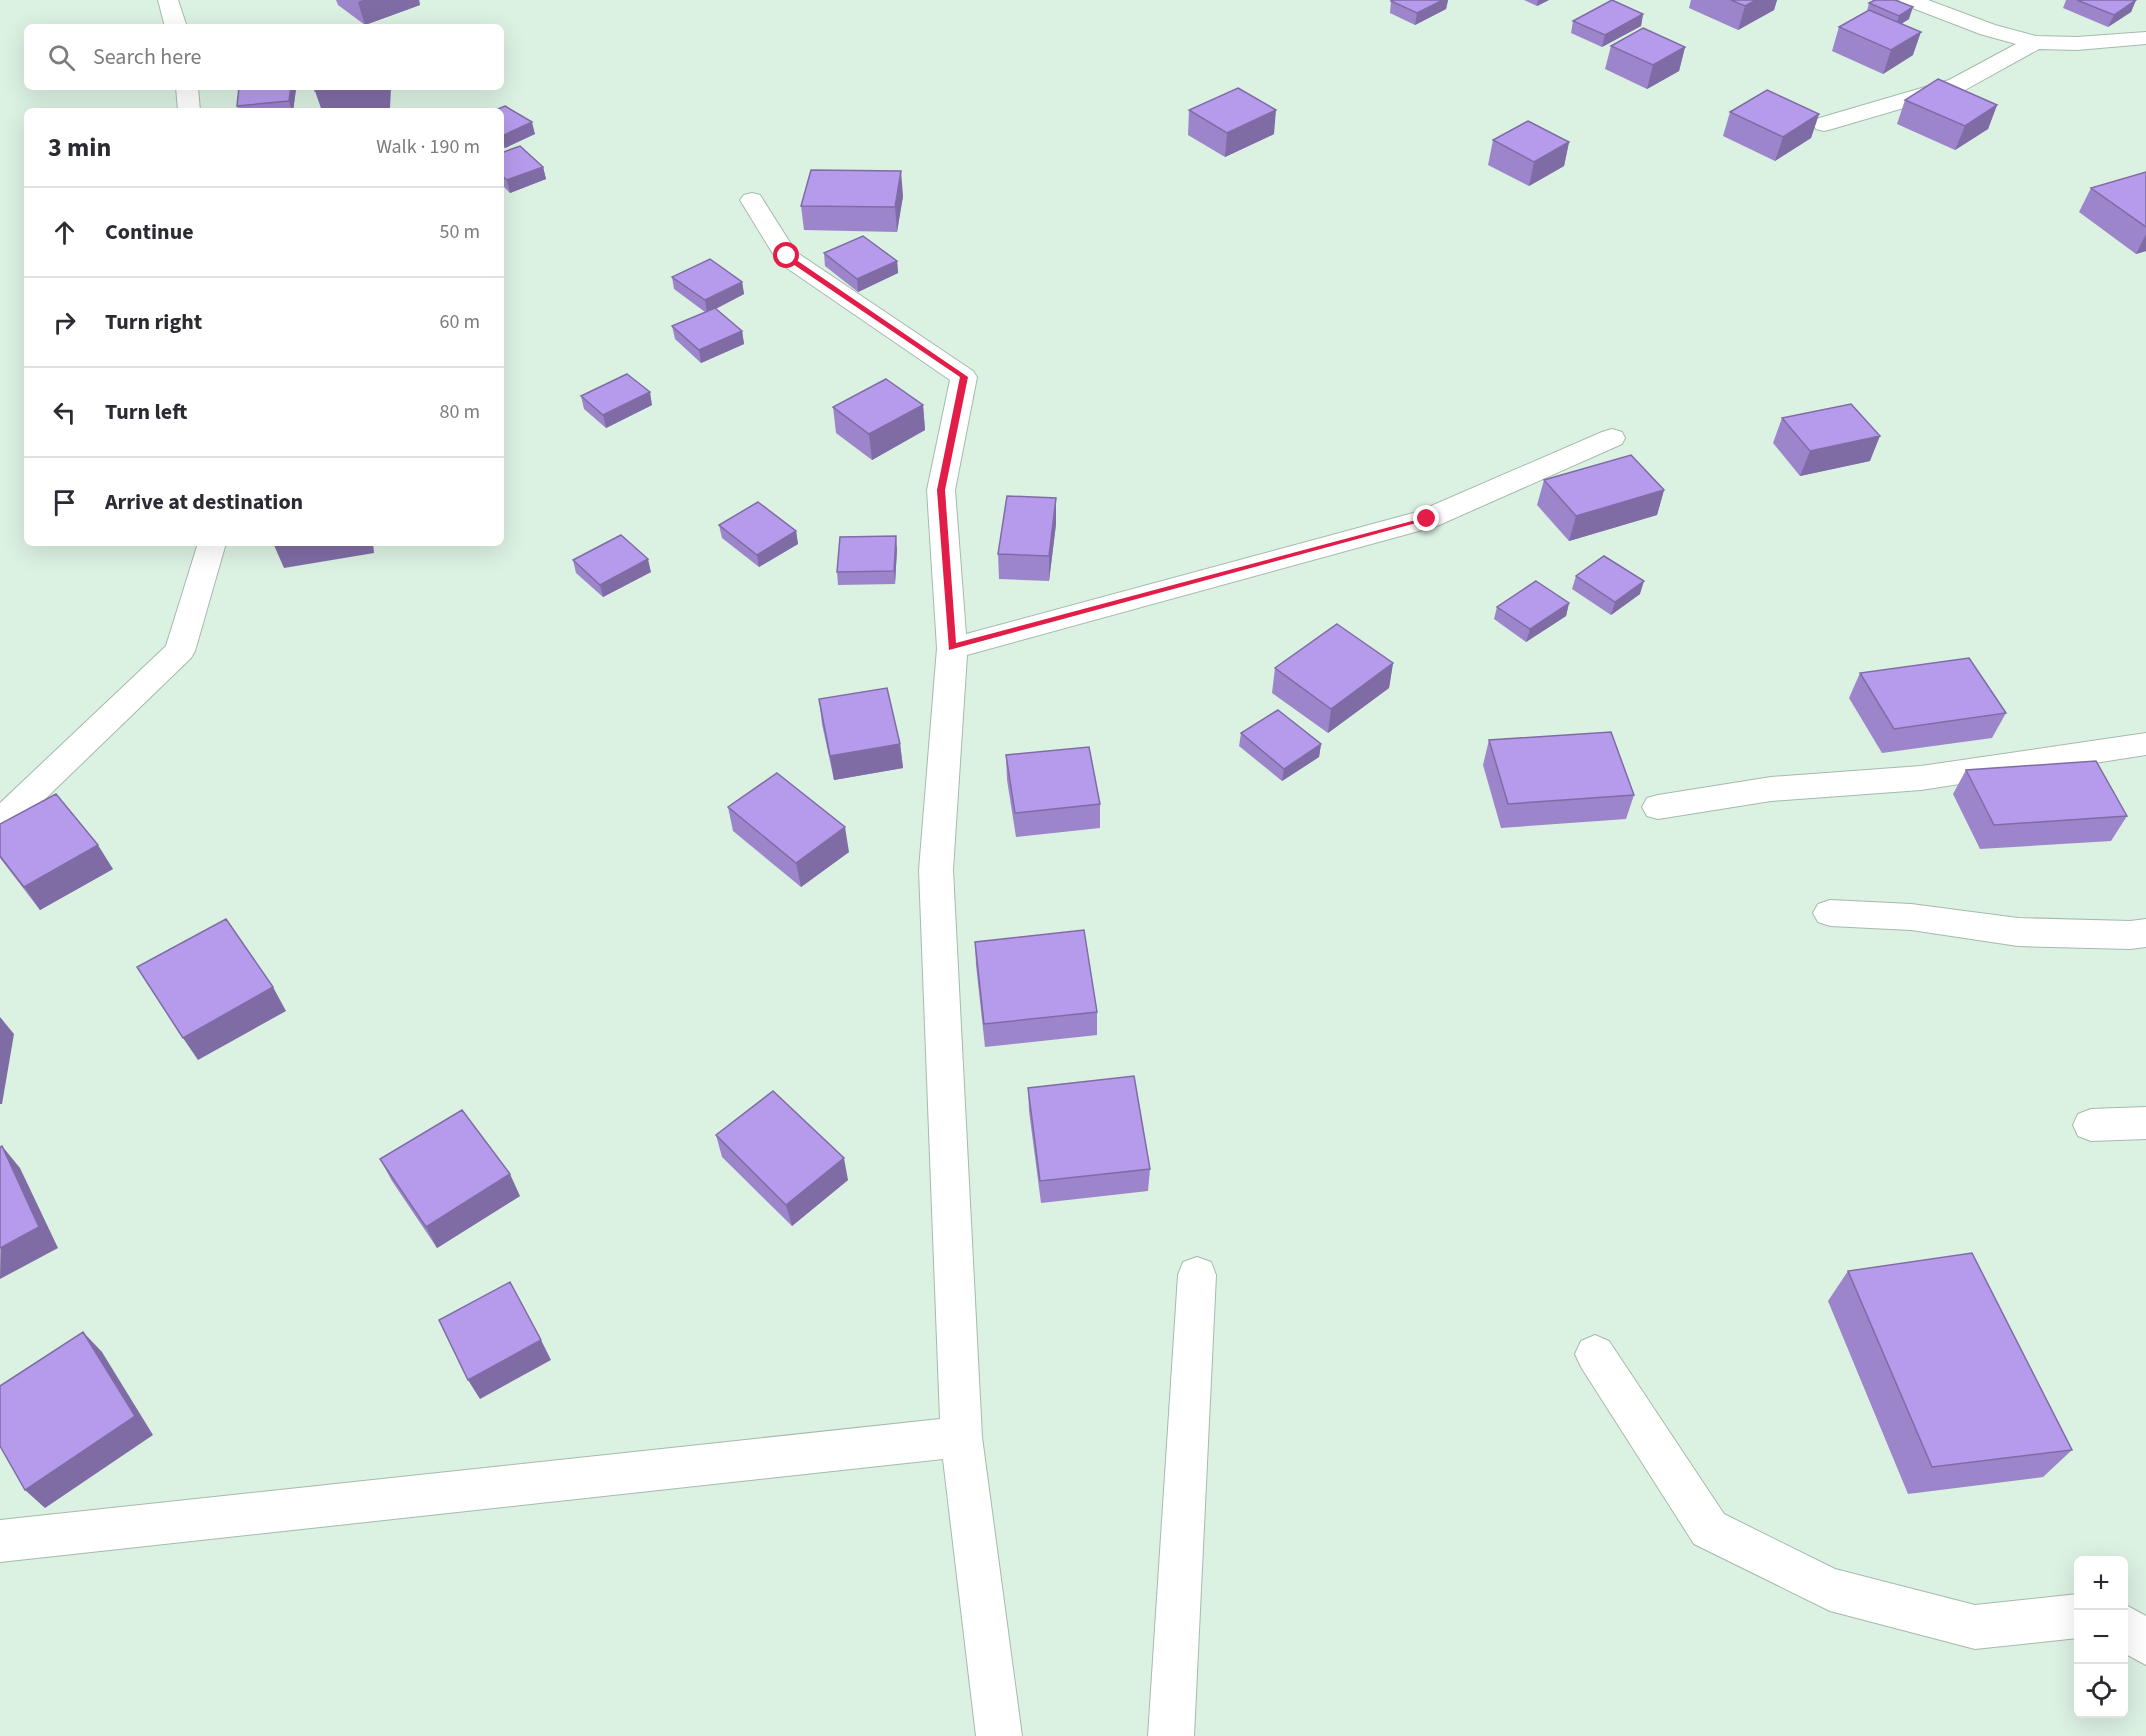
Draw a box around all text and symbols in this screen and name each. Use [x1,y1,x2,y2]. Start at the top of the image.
search box [24,24,504,90]
icon: search [45,41,78,74]
text: Search here [93,41,201,73]
text: 3 min [48,129,111,166]
text: Walk · 190 m [376,133,480,161]
icon: ahead [48,216,81,249]
text: Continue [105,216,194,248]
text: 50 m [440,218,480,246]
route start [773,242,799,268]
icon: right [48,306,81,339]
text: Turn right [105,306,202,338]
text: 60 m [440,308,480,336]
icon: left [48,396,81,429]
text: Turn left [105,396,187,428]
text: 80 m [440,398,480,426]
icon: arrive [48,486,81,519]
text: Arrive at destination [105,486,303,518]
route end [1413,505,1439,531]
map controls [2074,1556,2128,1718]
button: + [2074,1556,2128,1610]
button: − [2074,1610,2128,1664]
button: locate [2074,1664,2128,1718]

